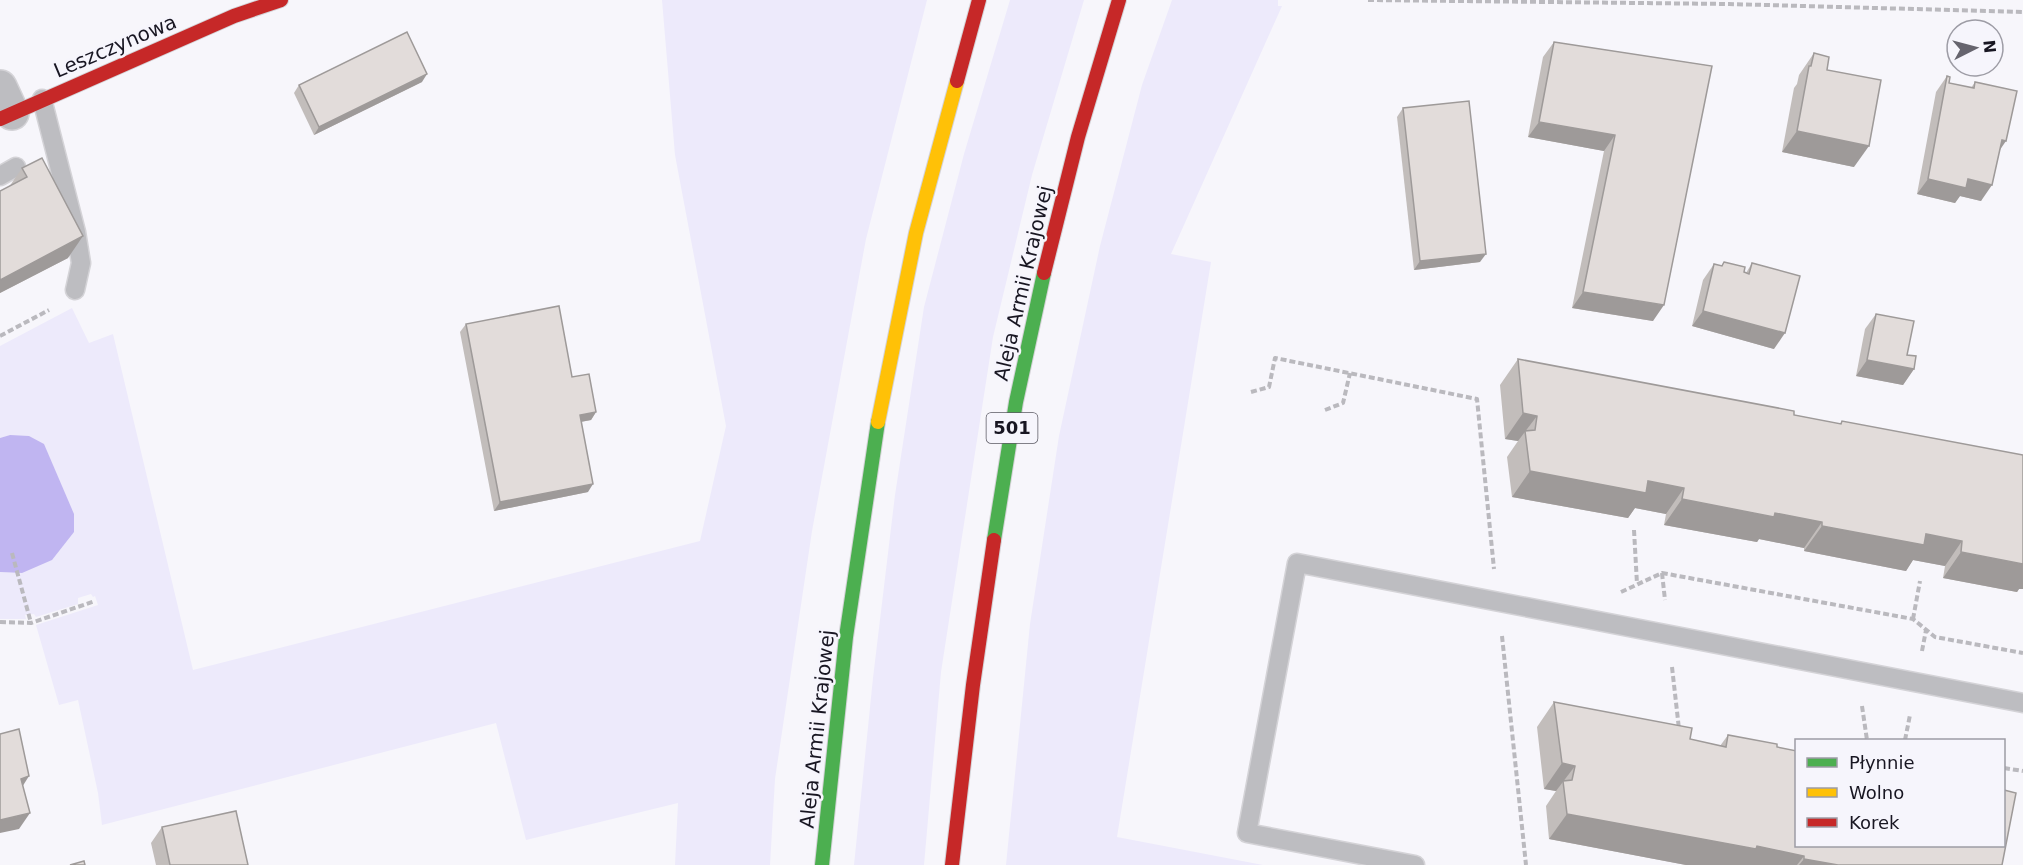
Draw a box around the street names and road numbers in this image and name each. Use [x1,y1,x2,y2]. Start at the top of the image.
street label: Leszczynowa [50,9,180,83]
street label: Aleja Armii Krajowej [989,183,1057,383]
road number: 501 [986,413,1038,443]
street label: Aleja Armii Krajowej [795,628,839,830]

